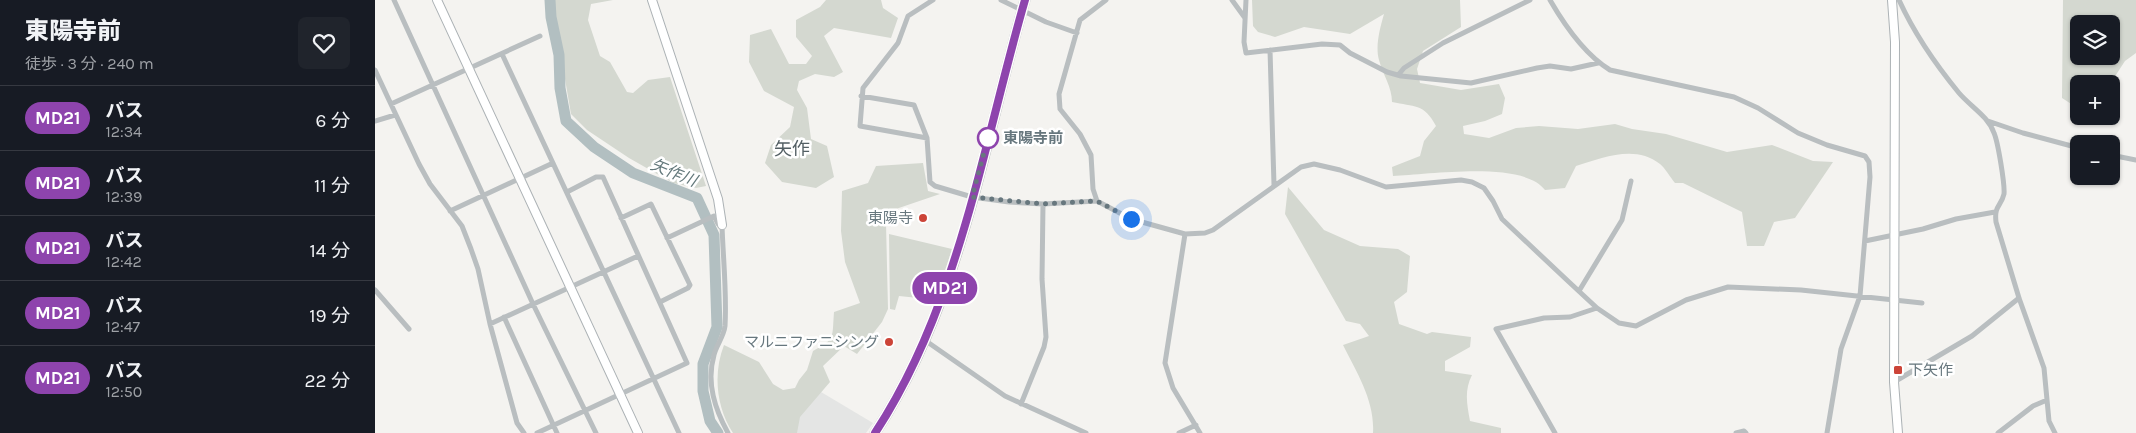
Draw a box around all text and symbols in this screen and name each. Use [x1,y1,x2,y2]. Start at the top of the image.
map controls [2070,15,2120,185]
button: layers [2070,15,2120,65]
text: 東陽寺前 [25,17,121,45]
button: heart [298,17,350,69]
text: 徒歩 · 3 分 · 240 m [25,54,154,73]
button: + [2070,75,2120,125]
text: バス [105,100,143,122]
text: MD21 [35,107,80,129]
text: 6 分 [316,110,350,132]
text: 12:34 [105,122,142,141]
marker: 東陽寺前 [977,127,999,149]
place label: 東陽寺前 [1003,129,1063,147]
button: − [2070,135,2120,185]
district label: 矢作 [774,138,810,160]
water label: 矢作川 [648,155,701,191]
text: バス [105,165,143,187]
text: MD21 [35,172,80,194]
text: 11 分 [314,175,350,197]
text: 12:39 [105,187,142,206]
your location [1119,207,1144,232]
place label: 東陽寺 [868,209,913,227]
marker: 東陽寺 [917,212,929,224]
text: バス [105,230,143,252]
text: MD21 [35,237,80,259]
text: 14 分 [310,240,350,262]
text: 12:42 [105,252,142,271]
line badge: MD21 [910,272,980,304]
text: MD21 [922,277,968,299]
text: バス [105,295,143,317]
text: MD21 [35,302,80,324]
text: 19 分 [309,305,350,327]
text: 12:47 [105,317,140,336]
place label: マルニファニシング [744,333,879,351]
marker: マルニファニシング [883,336,895,348]
text: バス [105,360,143,382]
place label: 下矢作 [1908,361,1953,379]
marker: 下矢作 [1892,364,1904,376]
text: MD21 [35,367,80,389]
text: 22 分 [304,370,350,392]
text: 12:50 [105,382,142,401]

